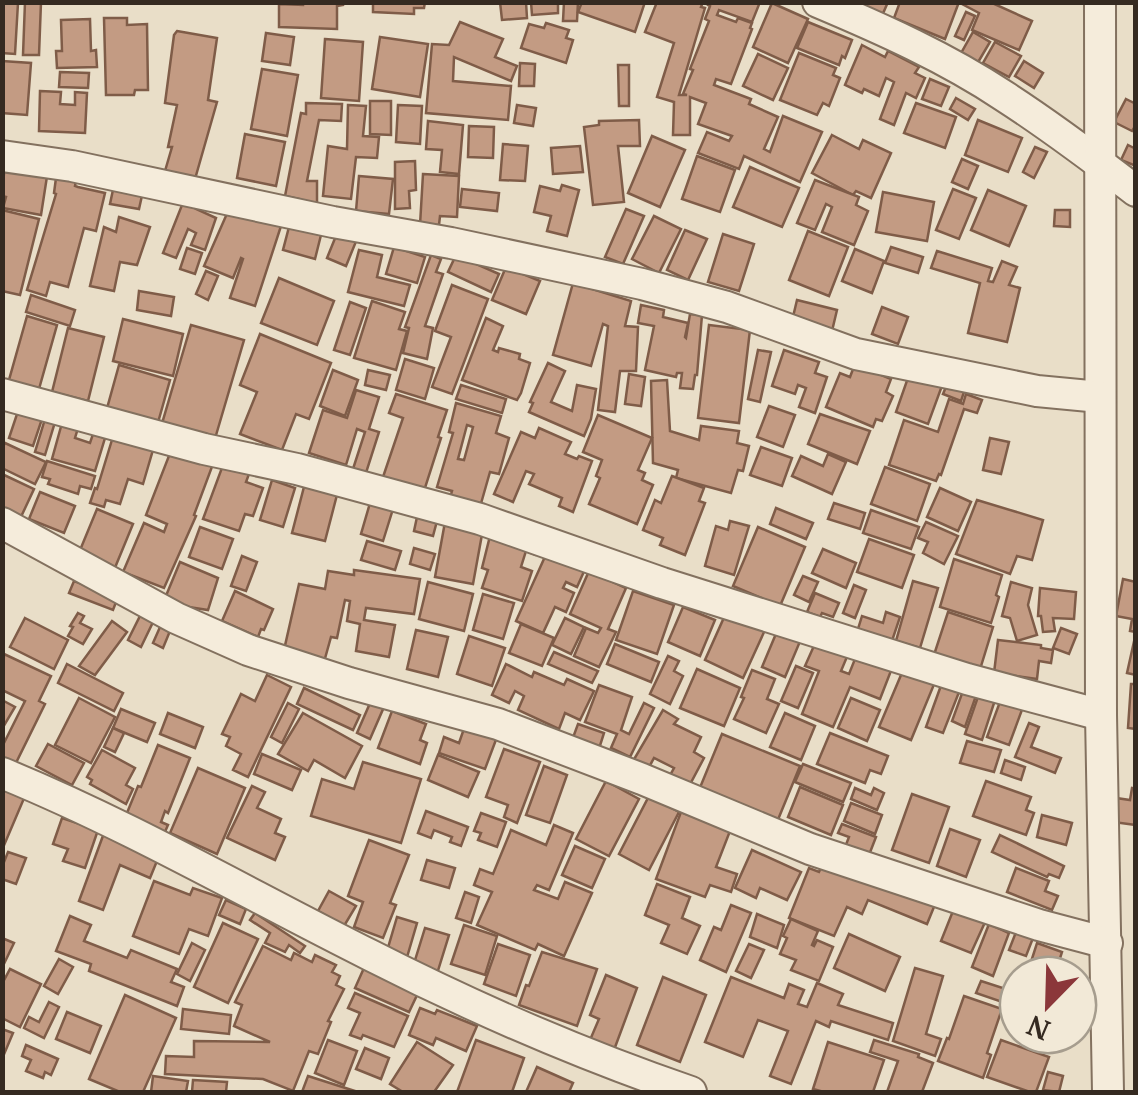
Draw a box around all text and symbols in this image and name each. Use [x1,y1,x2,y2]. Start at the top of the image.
north arrow [998,955,1098,1055]
text: N [1021,1007,1055,1050]

